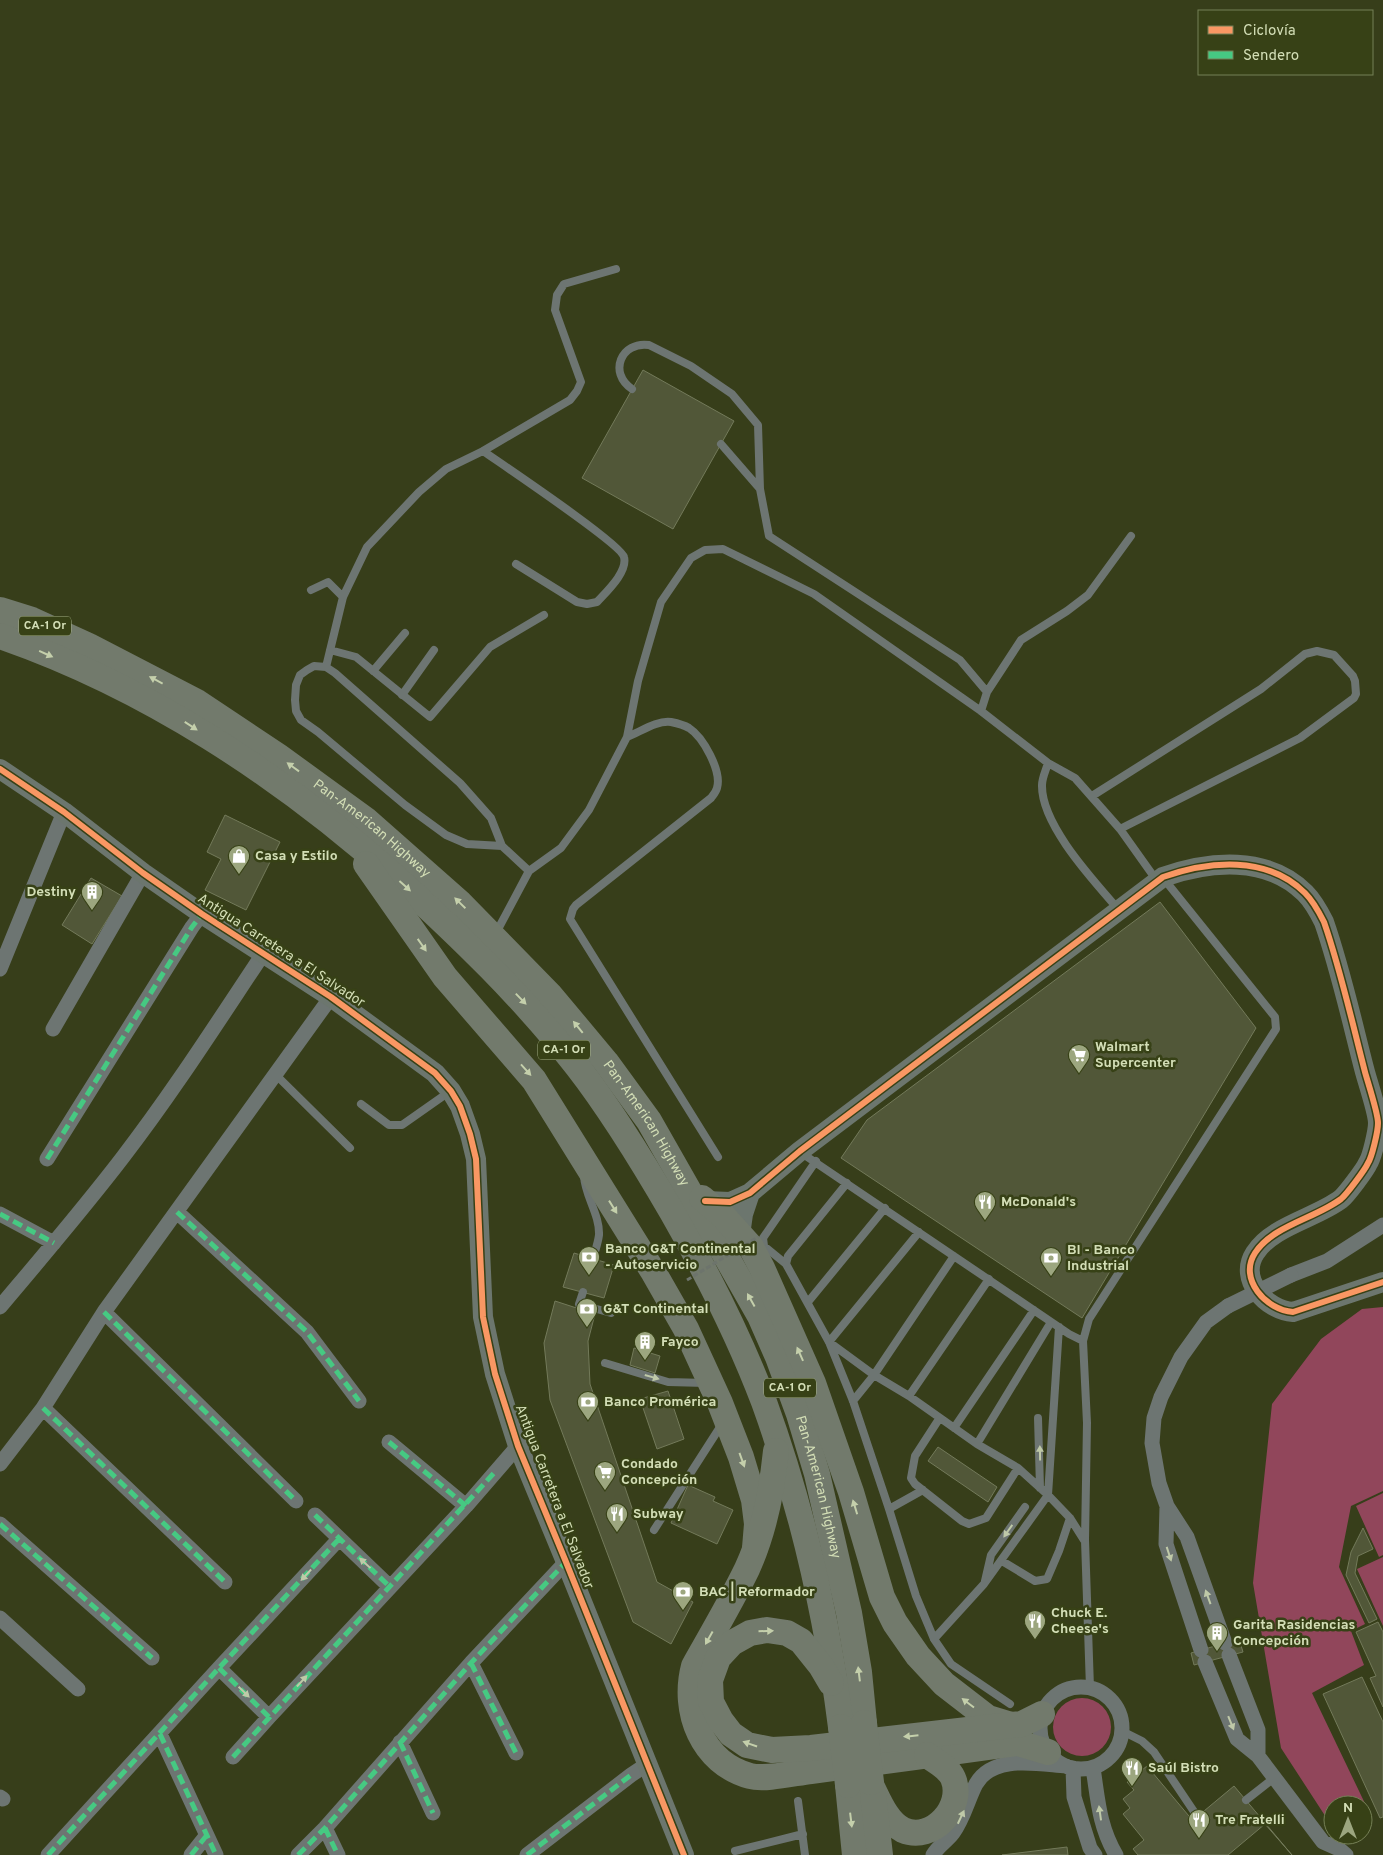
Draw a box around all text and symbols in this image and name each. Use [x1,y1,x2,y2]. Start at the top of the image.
legend [1198,10,1373,75]
text: Ciclovía [1243,22,1296,41]
text: Sendero [1243,47,1299,66]
road number: CA-1 Or [19,616,71,636]
one-way arrow [39,650,53,658]
one-way arrow [149,676,163,684]
one-way arrow [184,722,197,731]
one-way arrow [286,762,300,772]
street label: Pan-American Highway [310,776,434,882]
shop icon: Casa y Estilo [227,844,251,875]
place label: Casa y Estilo [255,848,338,865]
building icon: Destiny [80,880,104,911]
one-way arrow [398,880,410,892]
place label: Destiny [27,884,76,901]
street label: Antigua Carretera a El Salvador [194,890,368,1012]
one-way arrow [454,897,466,909]
one-way arrow [417,938,427,952]
one-way arrow [515,993,527,1005]
one-way arrow [572,1021,583,1034]
place label: Walmart Supercenter [1095,1039,1176,1072]
road number: CA-1 Or [538,1040,590,1060]
supermarket icon: Walmart Supercenter [1067,1043,1091,1074]
street label: Pan-American Highway [599,1057,693,1190]
one-way arrow [520,1063,531,1076]
restaurant icon: McDonald's [973,1190,997,1221]
place label: McDonald's [1001,1194,1076,1211]
one-way arrow [609,1200,618,1213]
place label: Banco G&T Continental - Autoservicio [605,1241,756,1274]
place label: BI - Banco Industrial [1067,1242,1135,1275]
bank icon: Banco G&T Continental - Autoservicio [577,1245,601,1276]
bank icon: BI - Banco Industrial [1039,1246,1063,1277]
one-way arrow [747,1293,755,1307]
bank icon: G&T Continental [575,1297,599,1328]
place label: G&T Continental [603,1301,709,1318]
building icon: Fayco [633,1330,657,1361]
place label: Fayco [661,1334,699,1351]
one-way arrow [796,1347,804,1361]
one-way arrow [645,1374,660,1382]
road number: CA-1 Or [764,1379,816,1398]
bank icon: Banco Promérica [576,1390,600,1421]
place label: Banco Promérica [604,1394,716,1411]
street label: Antigua Carretera a El Salvador [511,1402,597,1592]
street label: Pan-American Highway [792,1414,845,1560]
one-way arrow [1036,1444,1044,1460]
one-way arrow [738,1453,746,1468]
place label: Condado Concepción [621,1456,697,1489]
supermarket icon: Condado Concepción [593,1460,617,1491]
one-way arrow [851,1499,859,1514]
restaurant icon: Subway [605,1502,629,1533]
place label: Subway [633,1506,684,1523]
one-way arrow [1003,1524,1013,1538]
one-way arrow [1166,1546,1173,1561]
one-way arrow [359,1557,371,1569]
one-way arrow [300,1569,312,1581]
bank icon: BAC | Reformador [671,1580,695,1611]
place label: BAC | Reformador [699,1581,815,1601]
one-way arrow [1204,1589,1212,1604]
place label: Chuck E. Cheese's [1051,1605,1109,1638]
restaurant icon: Chuck E. Cheese's [1023,1609,1047,1640]
place label: Garita Rasidencias Concepción [1233,1617,1355,1650]
building icon: Garita Rasidencias Concepción [1205,1621,1229,1652]
one-way arrow [758,1627,774,1635]
one-way arrow [705,1632,714,1645]
one-way arrow [855,1666,863,1682]
one-way arrow [296,1675,308,1687]
one-way arrow [238,1686,250,1698]
one-way arrow [962,1698,975,1709]
one-way arrow [1227,1716,1235,1731]
one-way arrow [902,1732,918,1740]
one-way arrow [742,1740,757,1748]
restaurant icon: Saúl Bistro [1120,1756,1144,1787]
place label: Saúl Bistro [1148,1760,1219,1777]
north arrow [1323,1795,1373,1845]
text: N [1343,1800,1353,1817]
one-way arrow [1095,1804,1103,1820]
restaurant icon: Tre Fratelli [1187,1808,1211,1839]
one-way arrow [957,1809,966,1824]
one-way arrow [847,1812,855,1828]
place label: Tre Fratelli [1215,1812,1285,1829]

